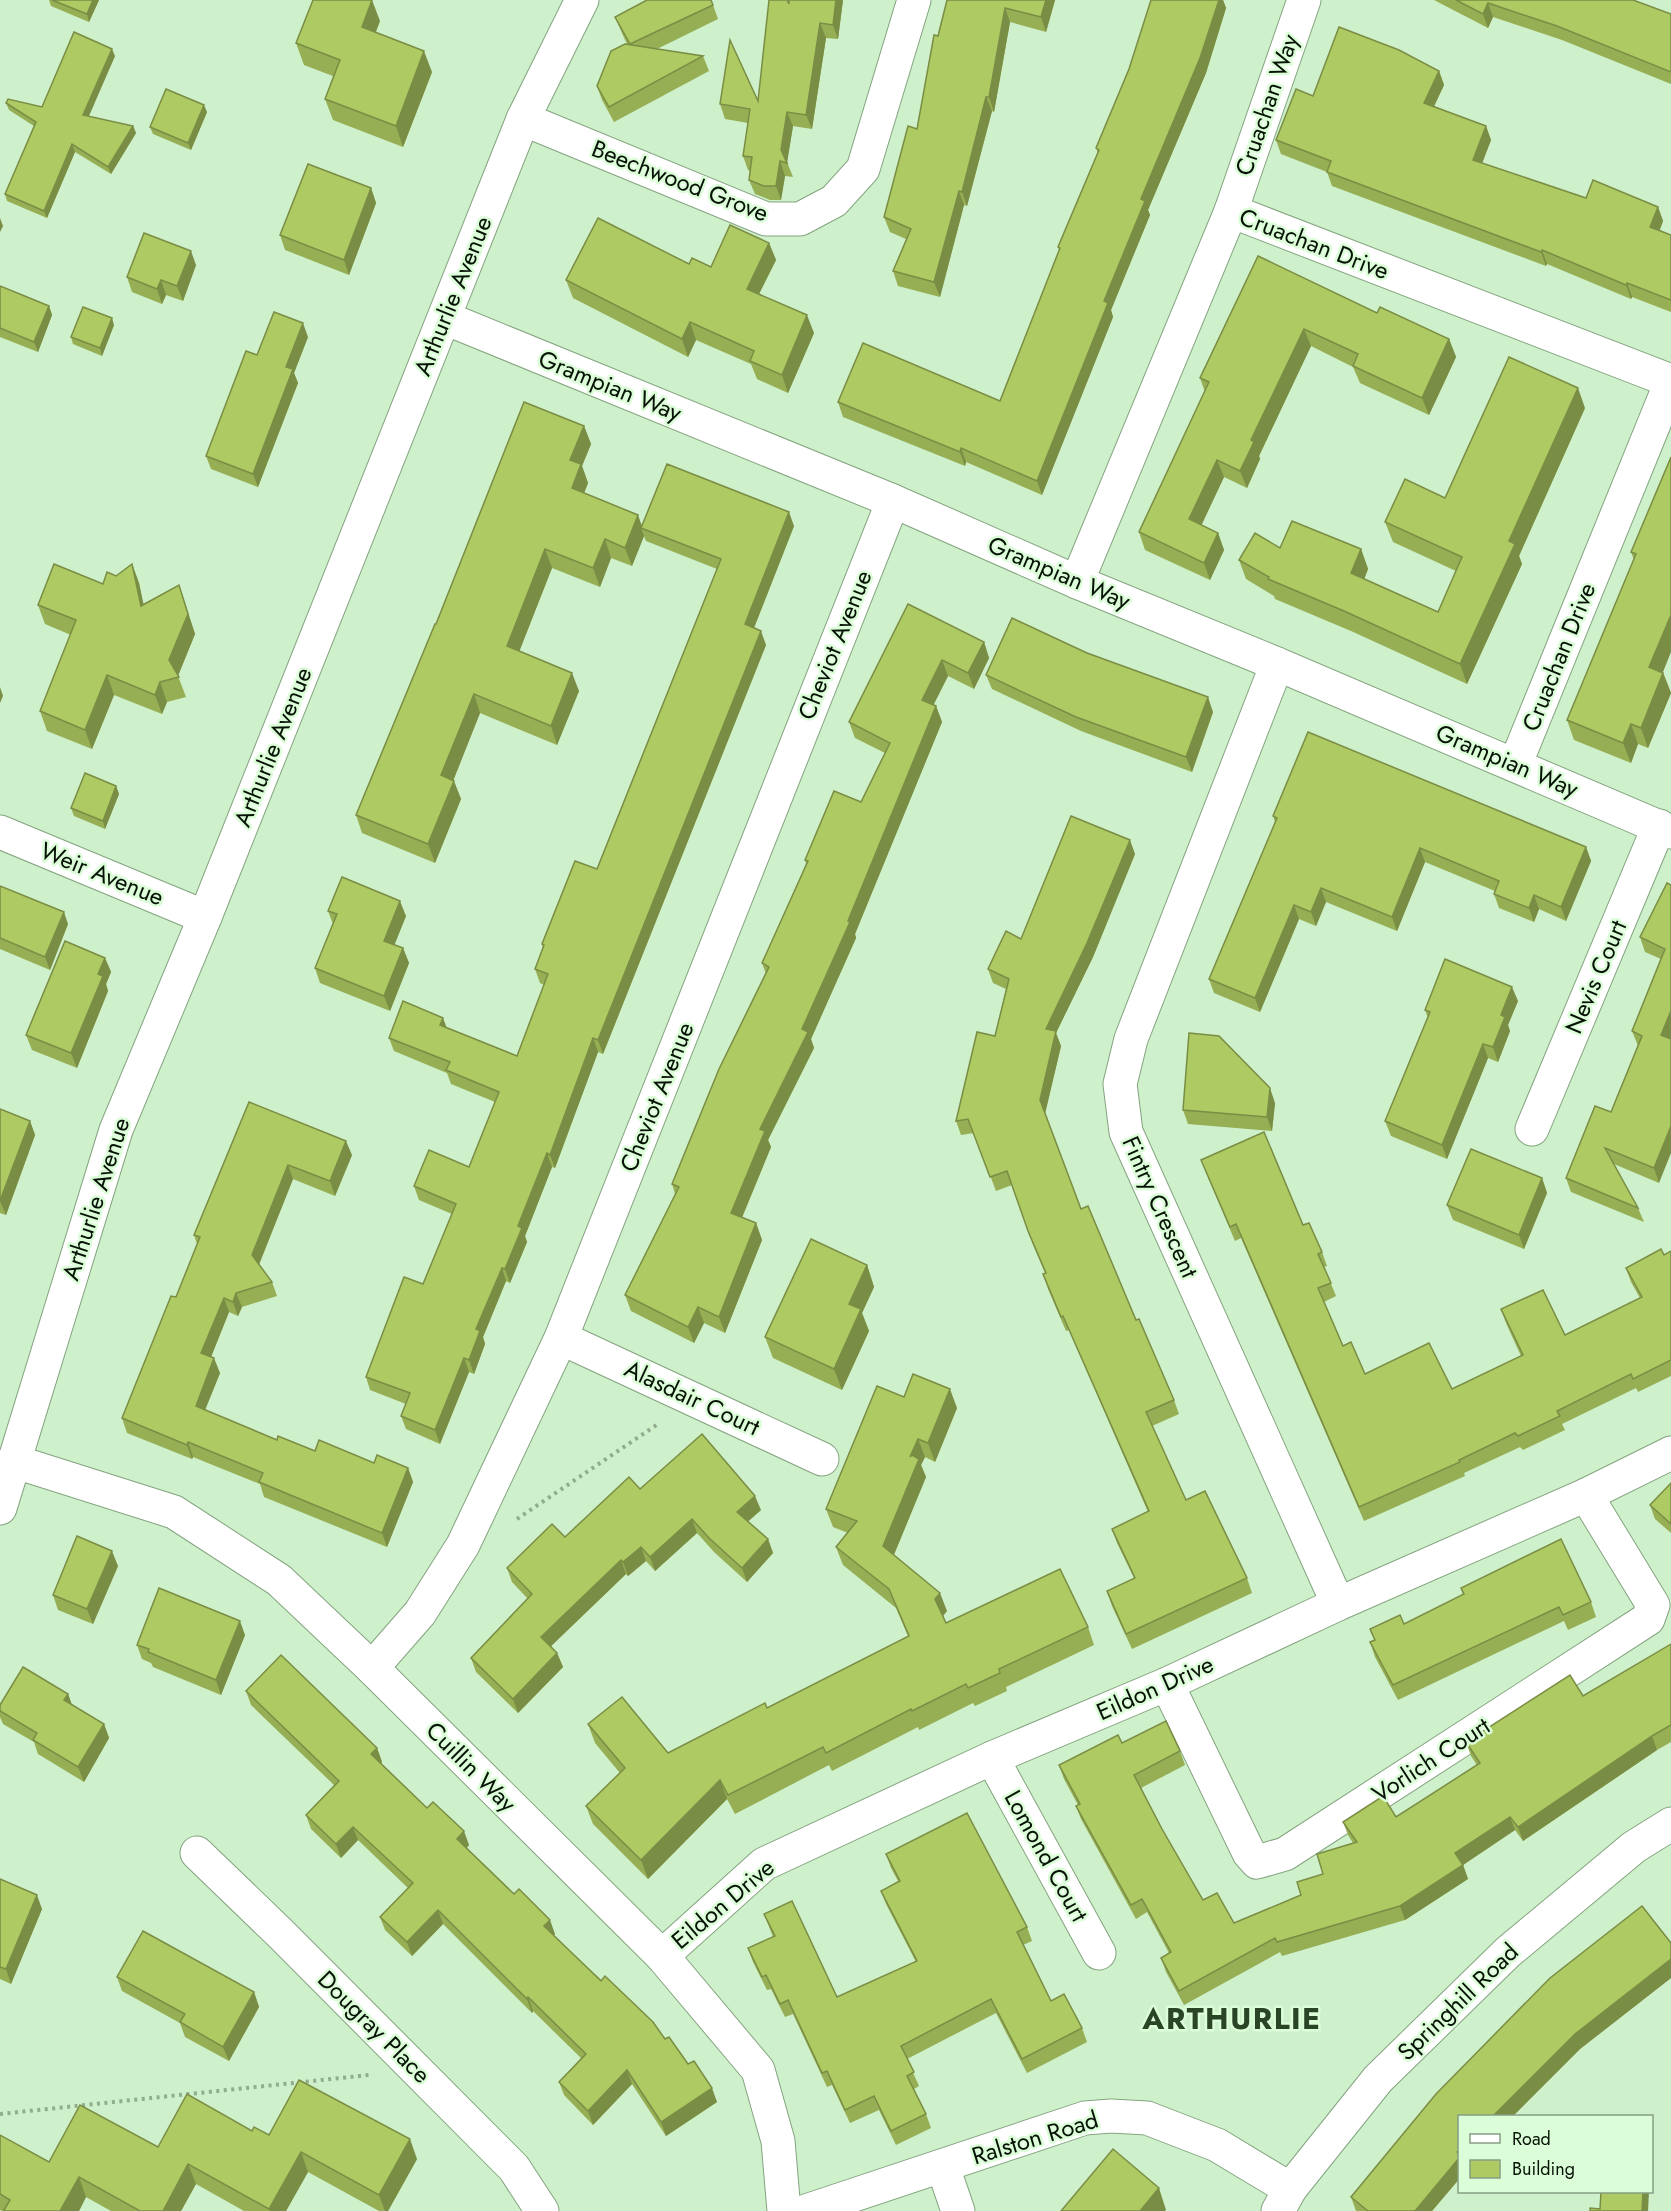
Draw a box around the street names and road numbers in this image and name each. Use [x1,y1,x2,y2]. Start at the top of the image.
street label: Cruachan Way [1226,29,1307,180]
street label: Beechwood Grove [587,131,774,230]
street label: Cruachan Drive [1234,199,1394,288]
street label: Arthurlie Avenue [405,211,500,381]
street label: Grampian Way [533,341,687,430]
street label: Grampian Way [983,527,1136,618]
street label: Cheviot Avenue [789,565,880,725]
street label: Cruachan Drive [1513,577,1604,736]
street label: Arthurlie Avenue [225,662,320,832]
street label: Grampian Way [1431,715,1584,806]
street label: Weir Avenue [35,833,169,914]
street label: Nevis Court [1556,914,1635,1039]
street label: Cheviot Avenue [611,1017,702,1177]
street label: Arthurlie Avenue [53,1113,138,1285]
street label: Fintry Crescent [1114,1130,1207,1283]
street label: Alasdair Court [619,1351,766,1444]
street label: Eildon Drive [1091,1646,1219,1729]
street label: Vorlich Court [1365,1708,1497,1811]
street label: Cuillin Way [418,1713,525,1820]
street label: Lomond Court [996,1784,1097,1928]
street label: Eildon Drive [664,1850,782,1957]
street label: Springhill Road [1389,1935,1526,2069]
street label: Dougray Place [310,1962,439,2091]
street label: Ralston Road [967,2102,1102,2173]

